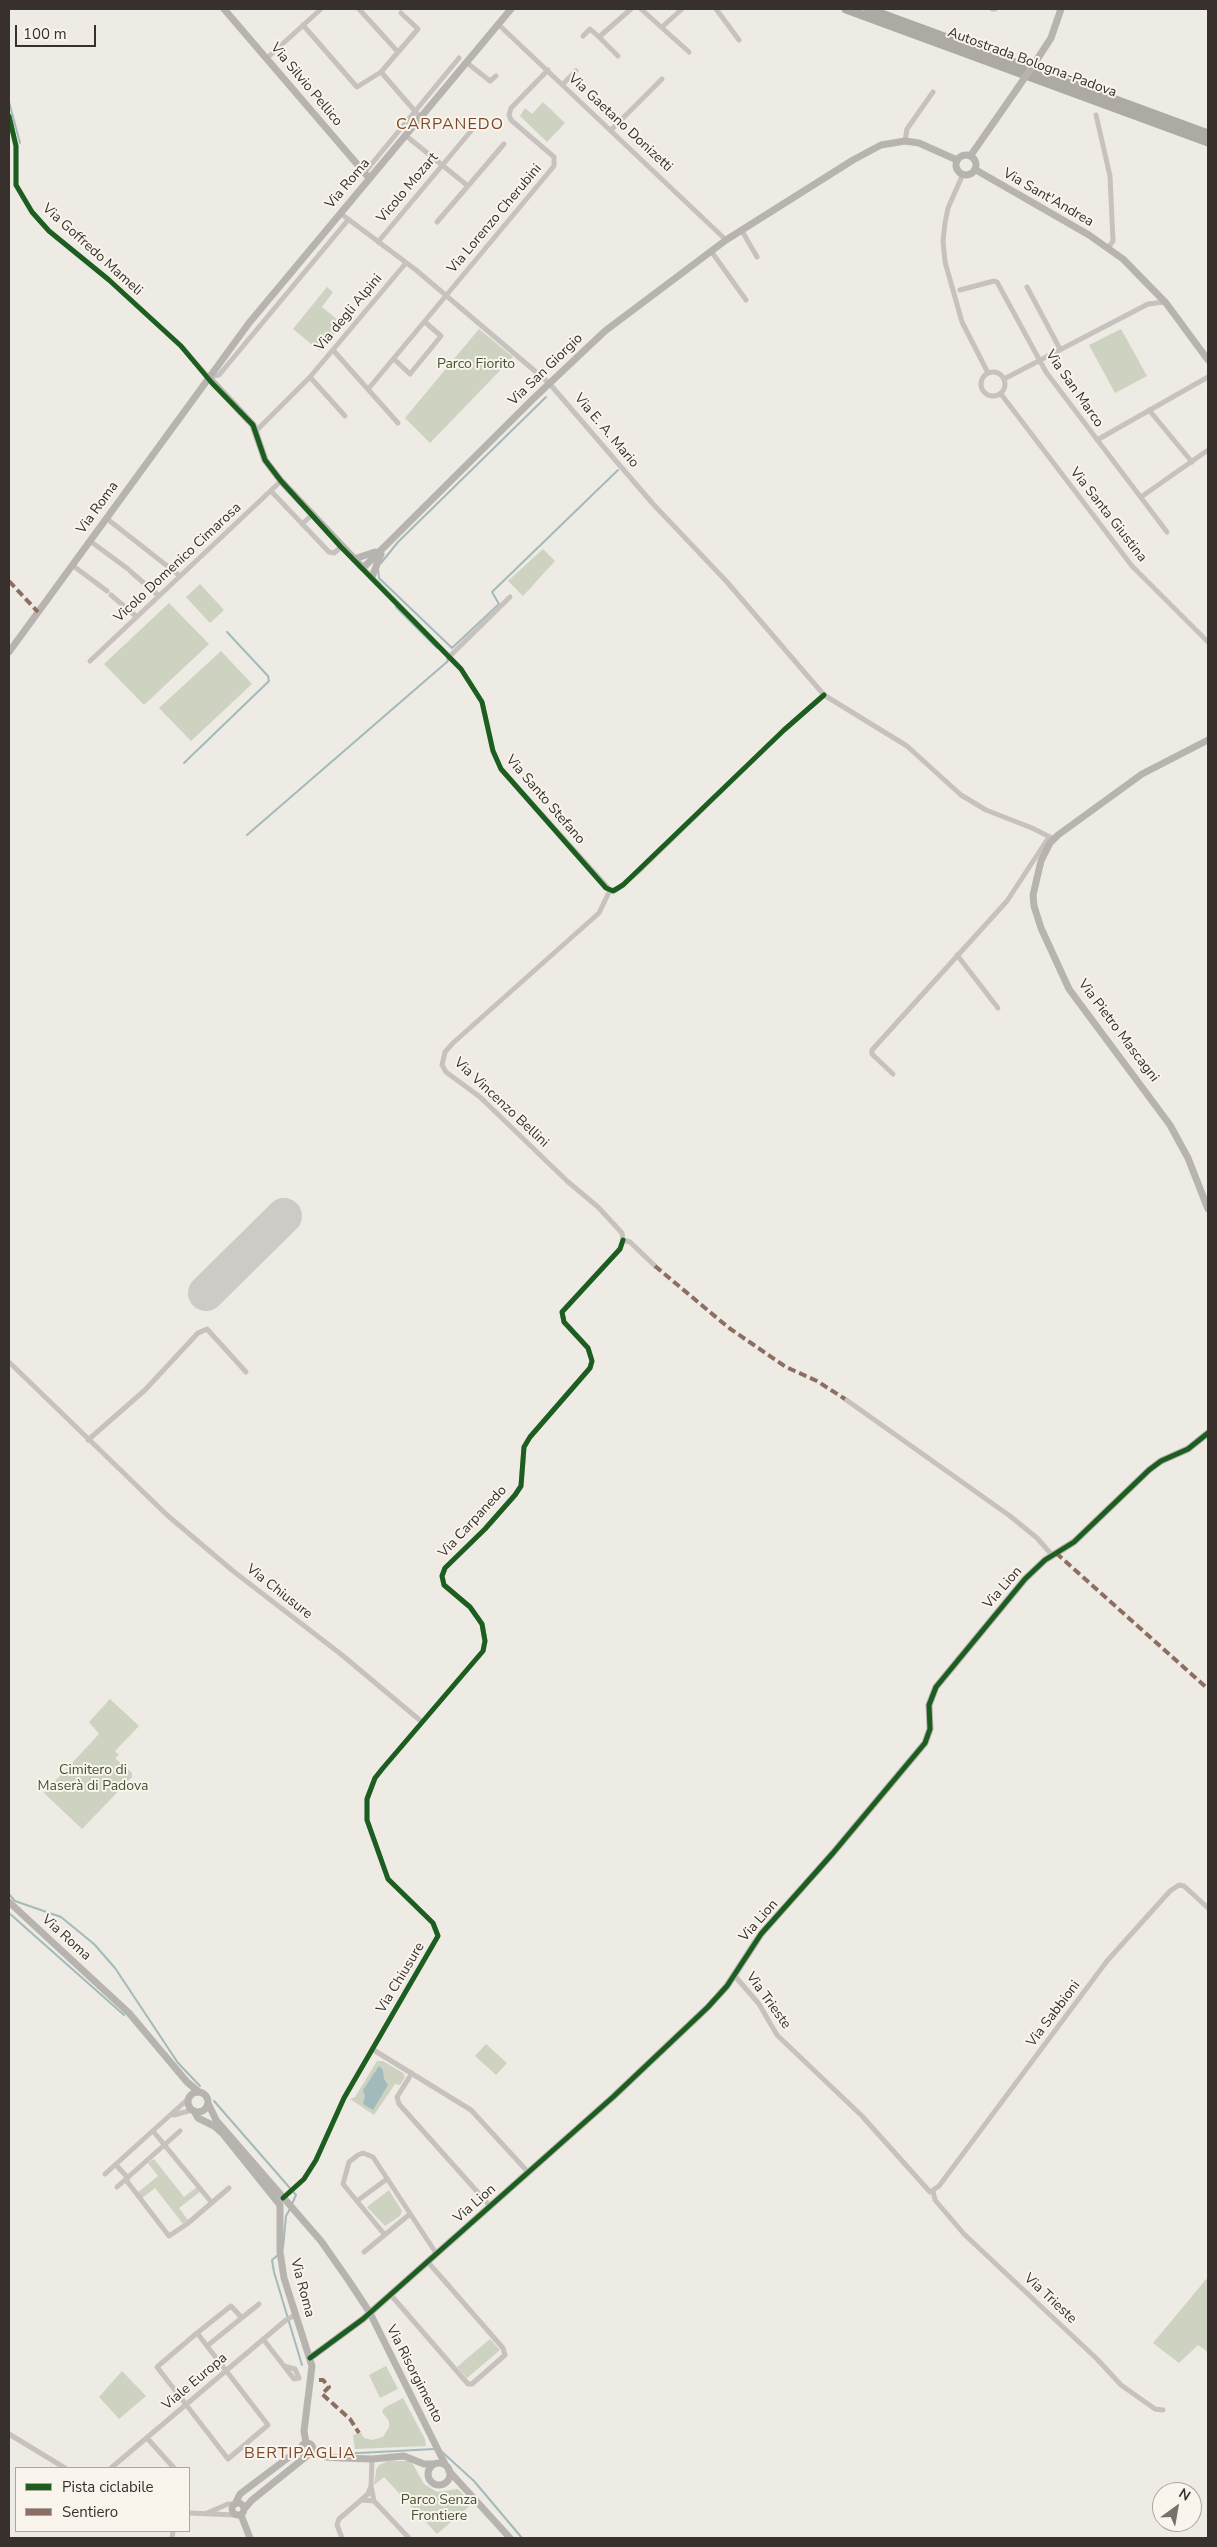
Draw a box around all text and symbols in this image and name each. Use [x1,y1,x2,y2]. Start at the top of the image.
scale bar [18,15,99,47]
text: 100 m [23,24,67,44]
street label: Autostrada Bologna-Padova [945,25,1119,101]
street label: Via Silvio Pellico [266,40,346,130]
street label: Via Gaetano Donizetti [564,70,676,176]
district label: CARPANEDO [395,115,505,135]
street label: Vicolo Mozart [374,150,442,226]
street label: Via Roma [322,156,374,212]
street label: Via Lorenzo Cherubini [444,161,546,277]
street label: Via Sant'Andrea [1000,165,1096,231]
street label: Via Goffredo Mameli [38,201,146,299]
street label: Via degli Alpini [312,271,386,355]
street label: Via San Giorgio [505,330,587,410]
street label: Via San Marco [1041,347,1107,431]
park label: Parco Fiorito [437,357,515,373]
street label: Via E. A. Mario [570,390,642,472]
street label: Via Santa Giustina [1066,464,1150,566]
street label: Via Roma [73,479,123,537]
street label: Vicolo Domenico Cimarosa [111,500,245,626]
street label: Via Santo Stefano [502,752,588,848]
street label: Via Pietro Mascagni [1074,976,1162,1086]
street label: Via Vincenzo Bellini [450,1055,552,1151]
street label: Via Carpanedo [435,1482,511,1562]
street label: Via Chiusure [243,1561,315,1623]
street label: Via Lion [980,1563,1026,1613]
park label: Cimitero di Maserà di Padova [38,1763,148,1795]
street label: Via Lion [736,1896,782,1946]
street label: Via Roma [38,1912,94,1964]
street label: Via Chiusure [373,1940,429,2016]
street label: Via Trieste [742,1969,794,2033]
street label: Via Sabbioni [1024,1978,1084,2050]
street label: Via Lion [450,2181,500,2227]
street label: Via Roma [286,2257,318,2319]
street label: Via Trieste [1020,2270,1080,2328]
street label: Via Risorgimento [382,2322,446,2426]
street label: Viale Europa [159,2350,231,2414]
district label: BERTIPAGLIA [243,2444,357,2464]
legend [15,2467,190,2532]
text: Pista ciclabile [62,2477,154,2497]
north arrow [1152,2482,1202,2532]
text: N [1175,2484,1194,2506]
park label: Parco Senza Frontiere [401,2493,477,2526]
text: Sentiero [62,2502,118,2522]

